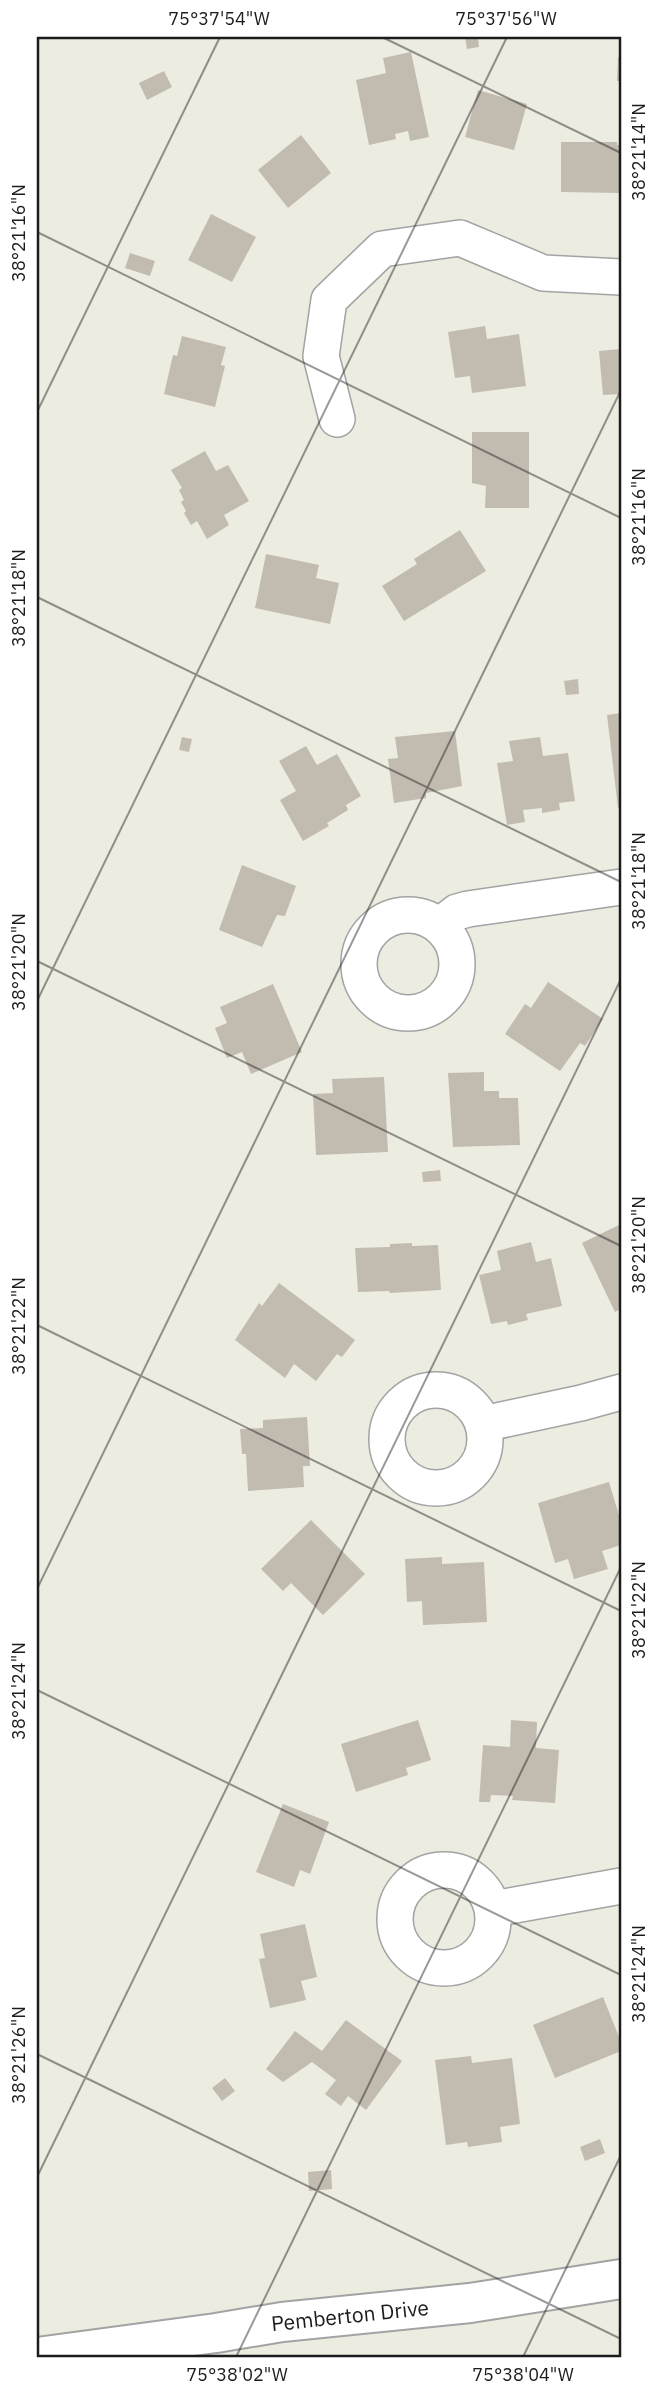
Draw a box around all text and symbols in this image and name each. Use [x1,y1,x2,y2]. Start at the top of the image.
text: 75°37'54"W [168,7,270,30]
text: 75°37'56"W [455,7,557,30]
text: 38°21'14"N [627,103,650,201]
text: 38°21'16"N [7,184,30,282]
text: 38°21'16"N [627,468,650,566]
text: 38°21'18"N [7,549,30,647]
text: 38°21'18"N [627,832,650,930]
text: 38°21'20"N [7,913,30,1011]
text: 38°21'20"N [627,1196,650,1294]
text: 38°21'22"N [7,1277,30,1375]
text: 38°21'22"N [627,1561,650,1659]
text: 38°21'24"N [7,1642,30,1740]
text: 38°21'24"N [627,1925,650,2023]
text: 38°21'26"N [7,2006,30,2104]
street label: Pemberton Drive [270,2293,430,2337]
text: 75°38'02"W [186,2363,288,2386]
text: 75°38'04"W [472,2363,574,2386]

